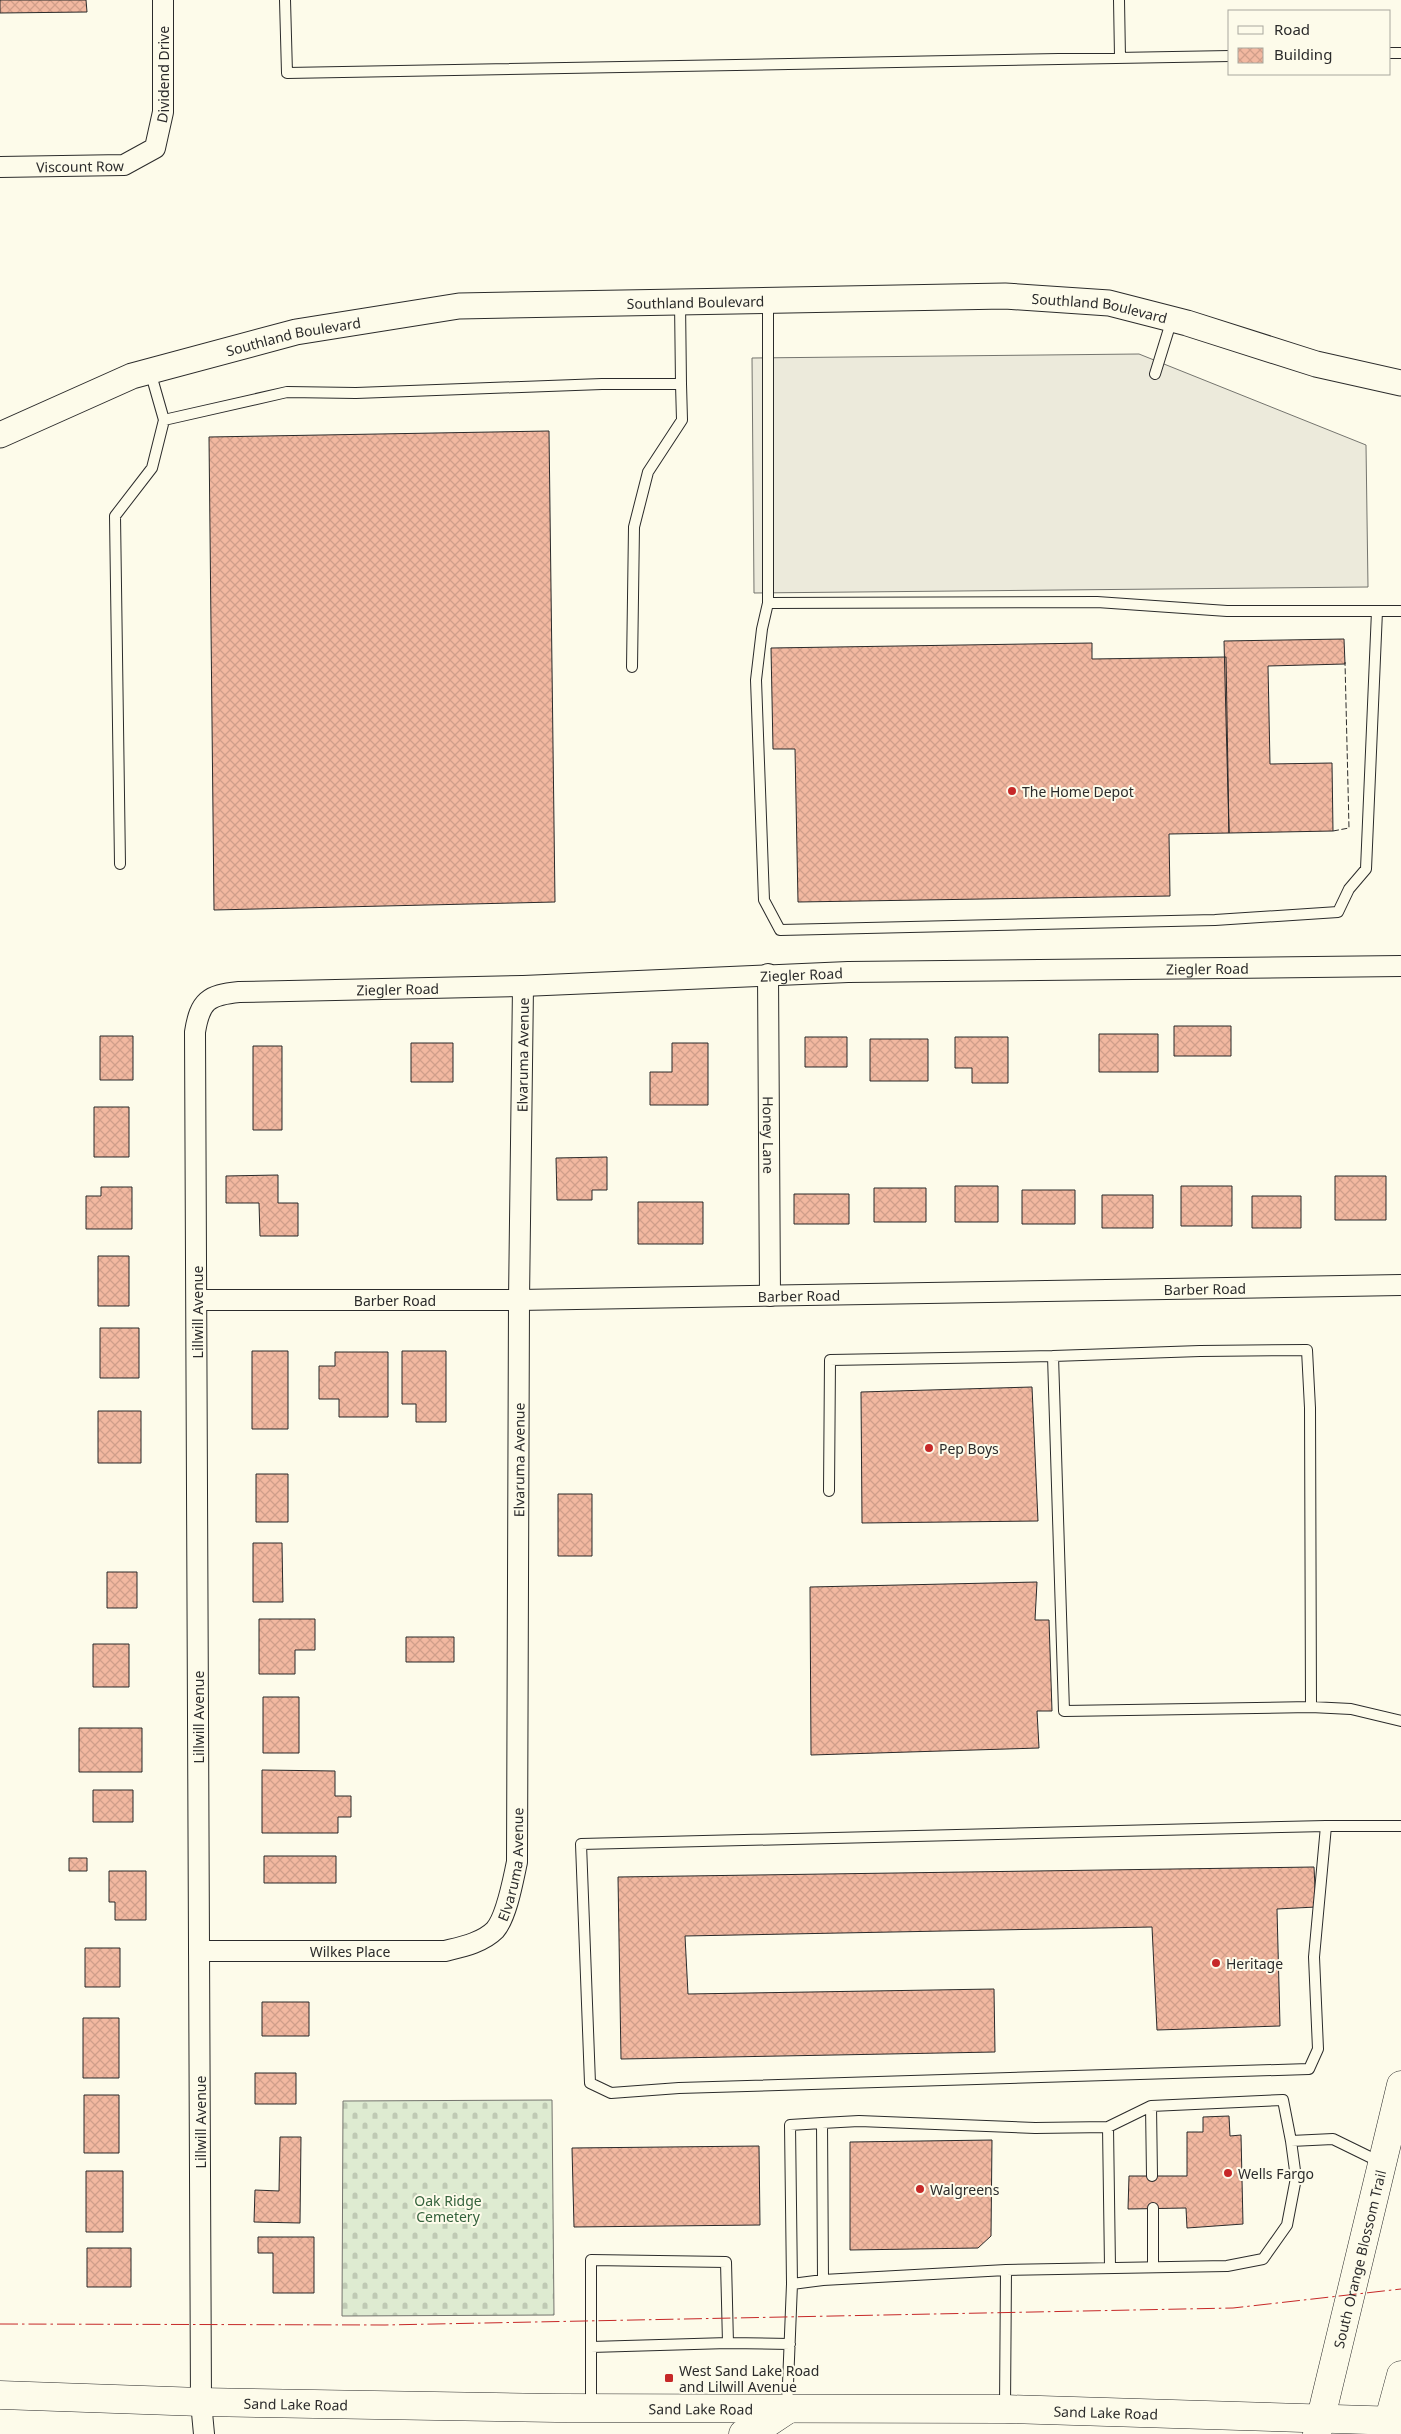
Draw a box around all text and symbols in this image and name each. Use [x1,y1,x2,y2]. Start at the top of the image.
legend [1228,10,1391,75]
text: Road [1274,19,1310,39]
street label: Dividend Drive [151,26,173,124]
text: Building [1274,44,1332,64]
street label: Viscount Row [36,156,124,176]
street label: Southland Boulevard [1031,288,1169,327]
street label: Southland Boulevard [627,291,764,312]
street label: Southland Boulevard [224,312,362,360]
place label: The Home Depot [1022,782,1134,801]
marker: The Home Depot [1006,785,1018,797]
street label: Ziegler Road [1166,958,1249,978]
street label: Ziegler Road [760,963,843,985]
street label: Ziegler Road [356,978,439,999]
street label: Elvaruma Avenue [512,997,532,1112]
street label: Honey Lane [759,1096,779,1174]
street label: Lillwill Avenue [188,1265,207,1358]
street label: Barber Road [1164,1278,1246,1299]
street label: Barber Road [758,1285,840,1305]
street label: Barber Road [354,1291,436,1310]
street label: Elvaruma Avenue [509,1402,528,1517]
place label: Pep Boys [939,1439,999,1458]
marker: Pep Boys [923,1442,935,1454]
street label: Lillwill Avenue [189,1670,208,1763]
street label: Elvaruma Avenue [492,1807,527,1924]
street label: Wilkes Place [310,1942,390,1961]
place label: Heritage [1226,1954,1283,1973]
marker: Heritage [1210,1957,1222,1969]
street label: Lillwill Avenue [191,2075,210,2168]
place label: Wells Fargo [1238,2164,1314,2183]
marker: Wells Fargo [1222,2167,1234,2179]
street label: South Orange Blossom Trail [1328,2168,1390,2350]
place label: Walgreens [930,2180,1000,2199]
marker: Walgreens [914,2183,926,2195]
park label: Oak Ridge Cemetery [414,2191,482,2226]
place label: West Sand Lake Road and Lilwill Avenue [679,2361,819,2396]
marker: West Sand Lake Road and Lilwill Avenue [663,2372,675,2384]
street label: Sand Lake Road [244,2393,348,2414]
street label: Sand Lake Road [649,2399,753,2418]
street label: Sand Lake Road [1053,2401,1158,2423]

